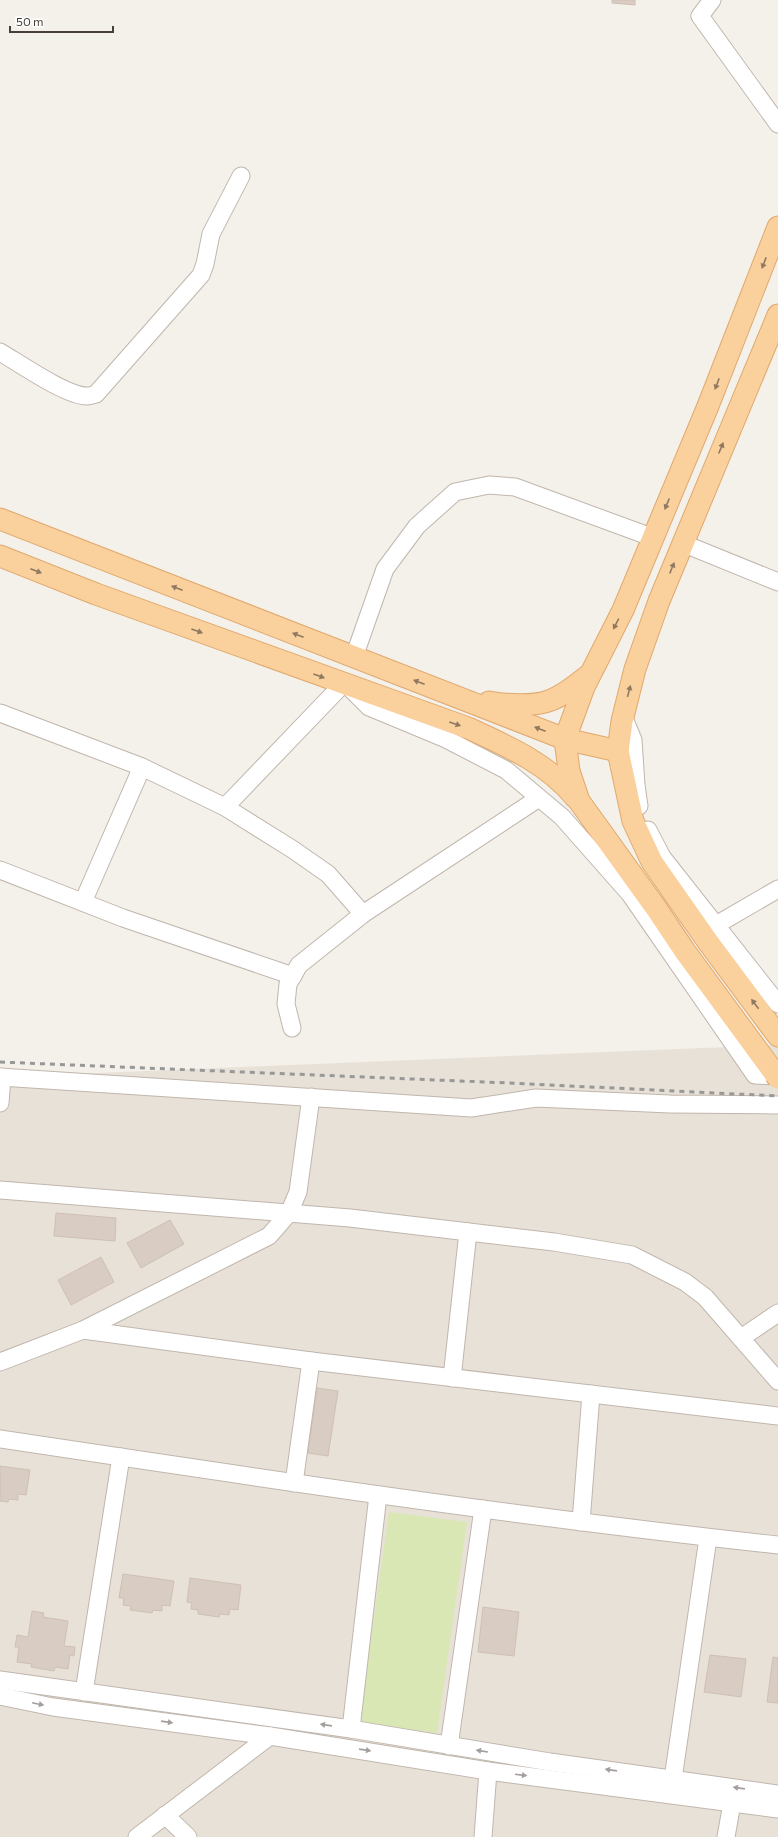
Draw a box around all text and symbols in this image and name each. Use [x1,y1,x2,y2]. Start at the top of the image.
scale bar [10,8,113,34]
text: 50 m [16,14,44,28]
one-way arrow [760,258,766,270]
one-way arrow [713,379,719,391]
one-way arrow [719,441,725,453]
one-way arrow [664,499,670,511]
one-way arrow [669,563,675,574]
one-way arrow [31,568,43,574]
one-way arrow [170,584,182,590]
one-way arrow [613,618,620,630]
one-way arrow [192,629,204,635]
one-way arrow [291,631,303,637]
one-way arrow [314,673,326,679]
one-way arrow [412,678,424,684]
one-way arrow [627,685,633,697]
one-way arrow [450,721,462,727]
one-way arrow [534,726,546,732]
one-way arrow [750,999,759,1010]
one-way arrow [32,1701,44,1707]
one-way arrow [161,1719,173,1725]
one-way arrow [320,1722,332,1728]
one-way arrow [359,1747,371,1753]
one-way arrow [476,1748,488,1754]
one-way arrow [605,1767,617,1773]
one-way arrow [515,1772,527,1778]
one-way arrow [733,1785,745,1791]

